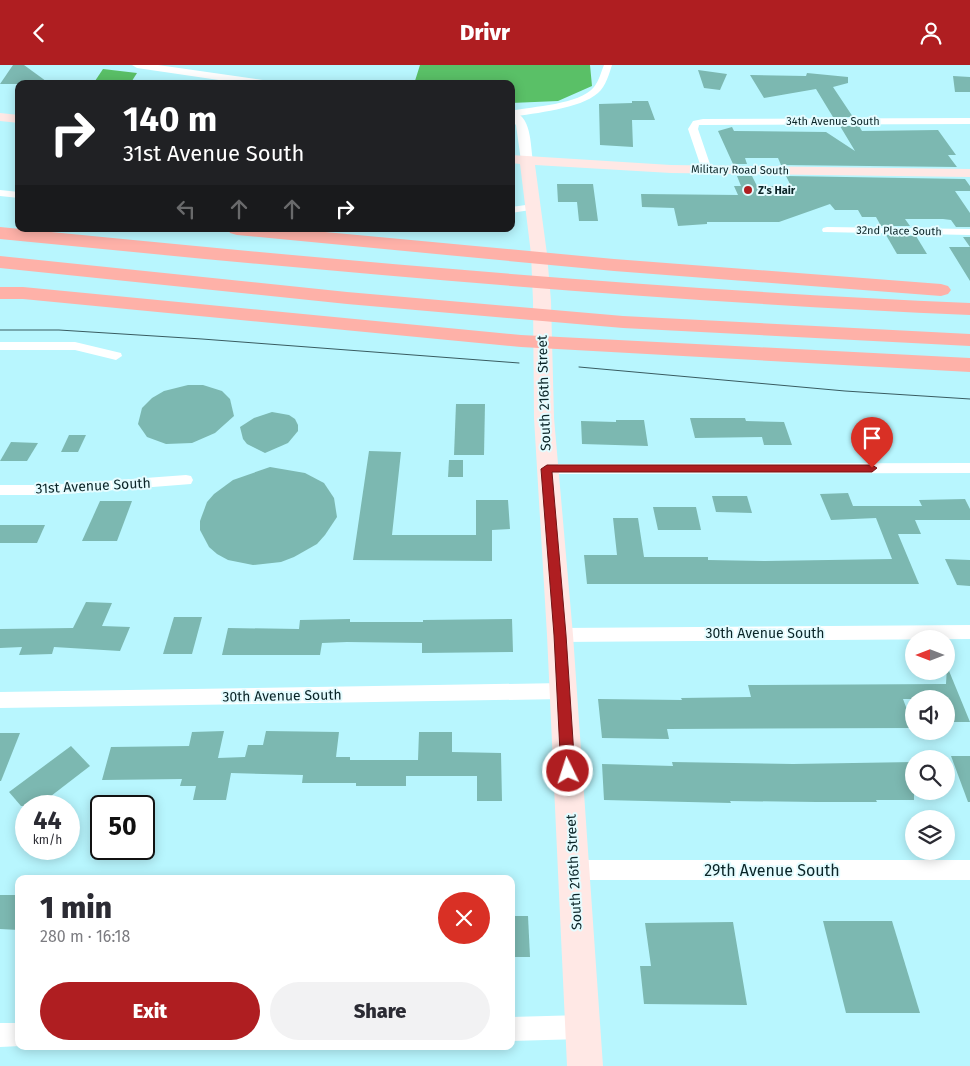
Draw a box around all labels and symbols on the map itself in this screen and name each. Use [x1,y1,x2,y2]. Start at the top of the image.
street label: 34th Avenue South [786,115,880,128]
street label: Military Road South [691,163,789,177]
marker: Z's Hair [742,184,754,196]
place label: Z's Hair [758,184,796,197]
street label: 32nd Place South [856,224,942,238]
street label: South 216th Street [533,334,555,451]
pin [851,417,893,468]
street label: 31st Avenue South [35,474,151,498]
street label: 30th Avenue South [705,625,825,642]
north arrow [905,630,955,680]
street label: 30th Avenue South [222,686,342,706]
position arrow [541,744,593,796]
speed limit sign: 50 [90,795,155,860]
street label: South 216th Street [562,813,586,930]
street label: 29th Avenue South [704,861,840,880]

